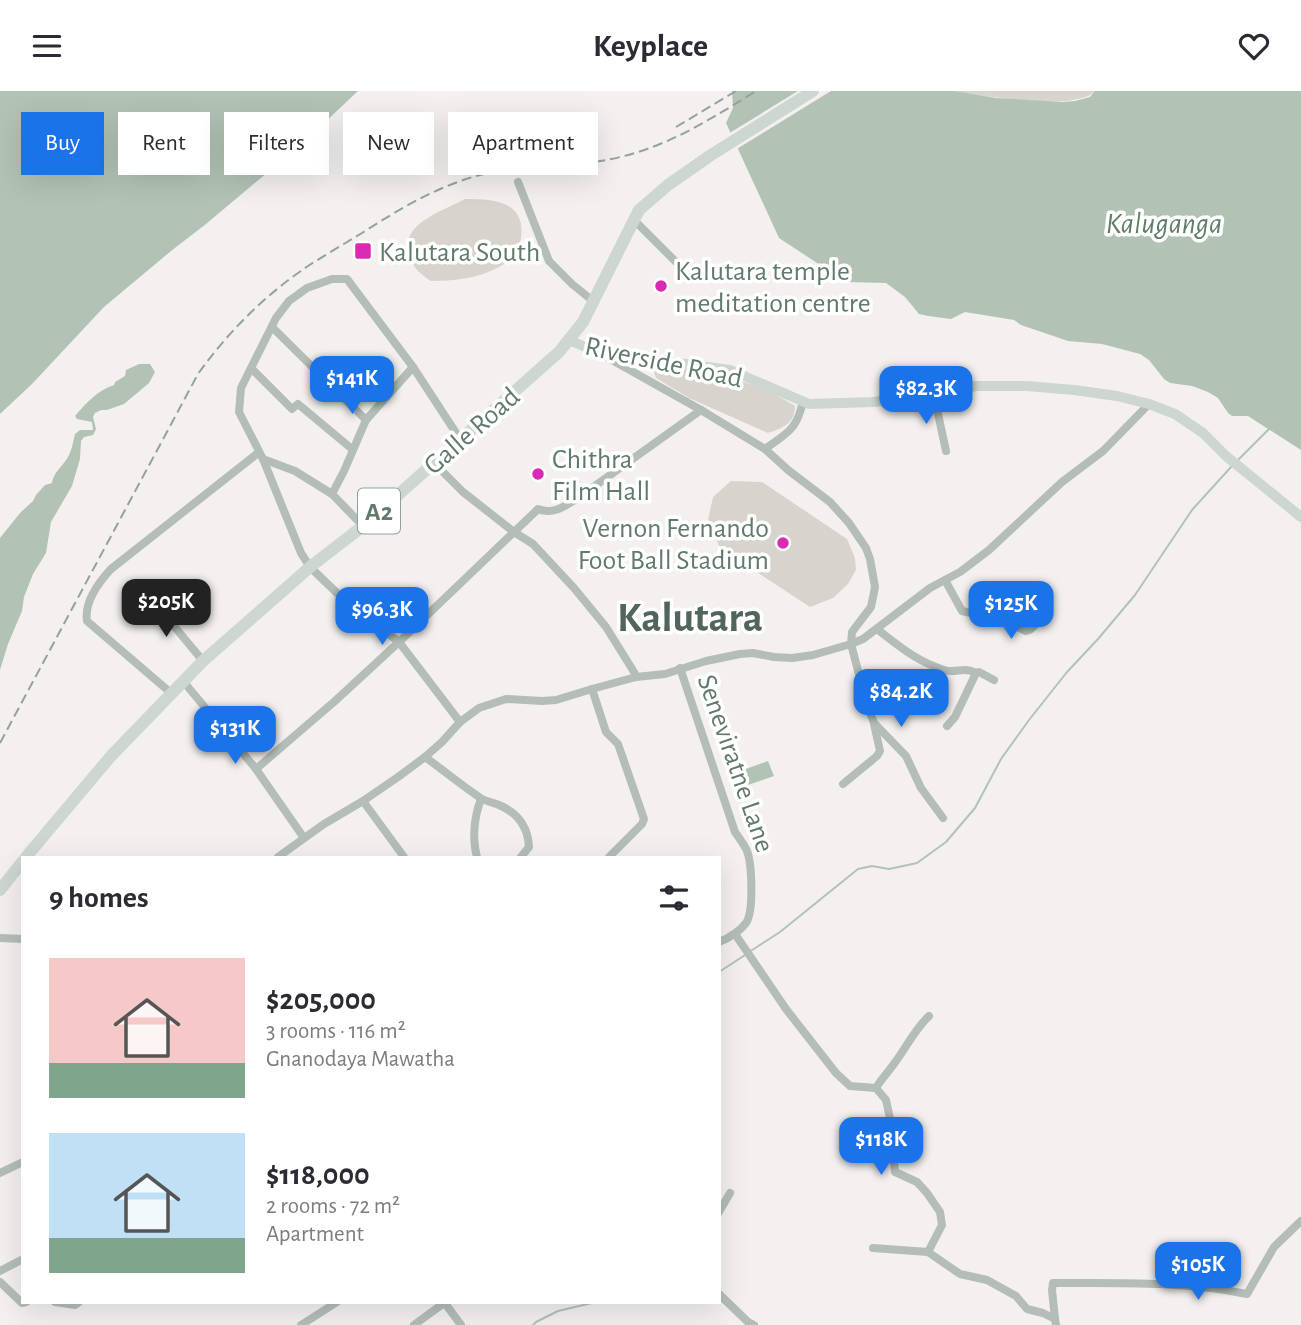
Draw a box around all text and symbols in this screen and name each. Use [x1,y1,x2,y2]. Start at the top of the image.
icon: menu [28,27,66,65]
icon: heart [1235,27,1273,65]
text: Keyplace [593,30,708,62]
chip: Buy [21,112,104,175]
chip: Rent [118,112,210,175]
chip: Filters [224,112,329,175]
chip: New [343,112,434,175]
chip: Apartment [448,112,598,175]
water label: Kaluganga [1106,209,1222,239]
place label: Kalutara South [379,239,540,267]
marker: Kalutara South [353,241,373,261]
place label: Kalutara temple meditation centre [675,258,871,318]
marker: Kalutara temple meditation centre [653,278,669,294]
street label: Riverside Road [582,333,745,393]
pin: $141K [303,357,401,416]
text: $141K [326,367,378,390]
pin: $82.3K [869,367,983,426]
text: $82.3K [895,377,957,400]
street label: Galle Road [419,383,525,480]
place label: Chithra Film Hall [552,446,650,506]
marker: Chithra Film Hall [530,466,546,482]
road number: A2 [358,489,400,533]
place label: Vernon Fernando Foot Ball Stadium [578,515,769,575]
marker: Vernon Fernando Foot Ball Stadium [775,535,791,551]
pin: $205K [117,580,215,639]
pin: $125K [962,581,1060,641]
pin: $96.3K [325,587,439,647]
text: $205K [138,590,194,613]
text: $125K [985,592,1037,615]
district label: Kalutara [617,597,763,639]
text: $96.3K [351,598,413,621]
pin: $84.2K [844,669,958,729]
street label: Seneviratne Lane [692,671,779,856]
text: $84.2K [870,680,932,703]
pin: $131K [186,707,284,766]
text: $131K [210,717,260,740]
icon: filters [655,879,693,917]
text: 9 homes [49,883,149,913]
text: $205,000 [266,985,376,1015]
icon: home [105,986,189,1070]
text: 3 rooms · 116 m² [266,1020,406,1043]
text: Gnanodaya Mawatha [266,1048,455,1071]
pin: $118K [832,1117,930,1177]
text: $118K [855,1128,907,1151]
text: $118,000 [266,1160,370,1190]
icon: home [105,1161,189,1245]
text: 2 rooms · 72 m² [266,1195,400,1218]
text: Apartment [266,1223,364,1246]
pin: $105K [1149,1243,1247,1302]
text: $105K [1171,1253,1225,1276]

